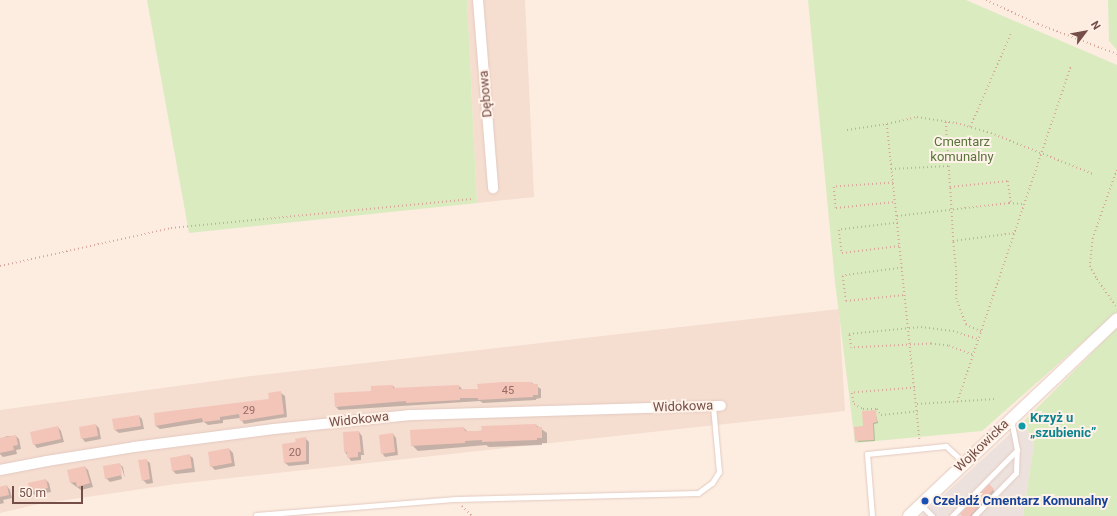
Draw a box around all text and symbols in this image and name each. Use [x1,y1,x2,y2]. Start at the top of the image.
north arrow [1065,12,1105,52]
text: N [1088,19,1103,32]
street label: Dębowa [476,70,496,118]
park label: Cmentarz komunalny [930,135,994,166]
house number: 45 [502,384,514,398]
street label: Widokowa [653,398,713,416]
house number: 29 [243,404,255,418]
street label: Widokowa [328,409,390,431]
place label: Krzyż u „szubienic” [1030,411,1096,442]
street label: Wojkowicka [952,416,1012,476]
marker: Krzyż u „szubienic” [1017,421,1027,431]
house number: 20 [289,446,301,460]
scale bar [14,478,85,504]
text: 50 m [19,486,46,500]
place label: Czeladź Cmentarz Komunalny [933,493,1108,509]
marker: Czeladź Cmentarz Komunalny [920,496,930,506]

